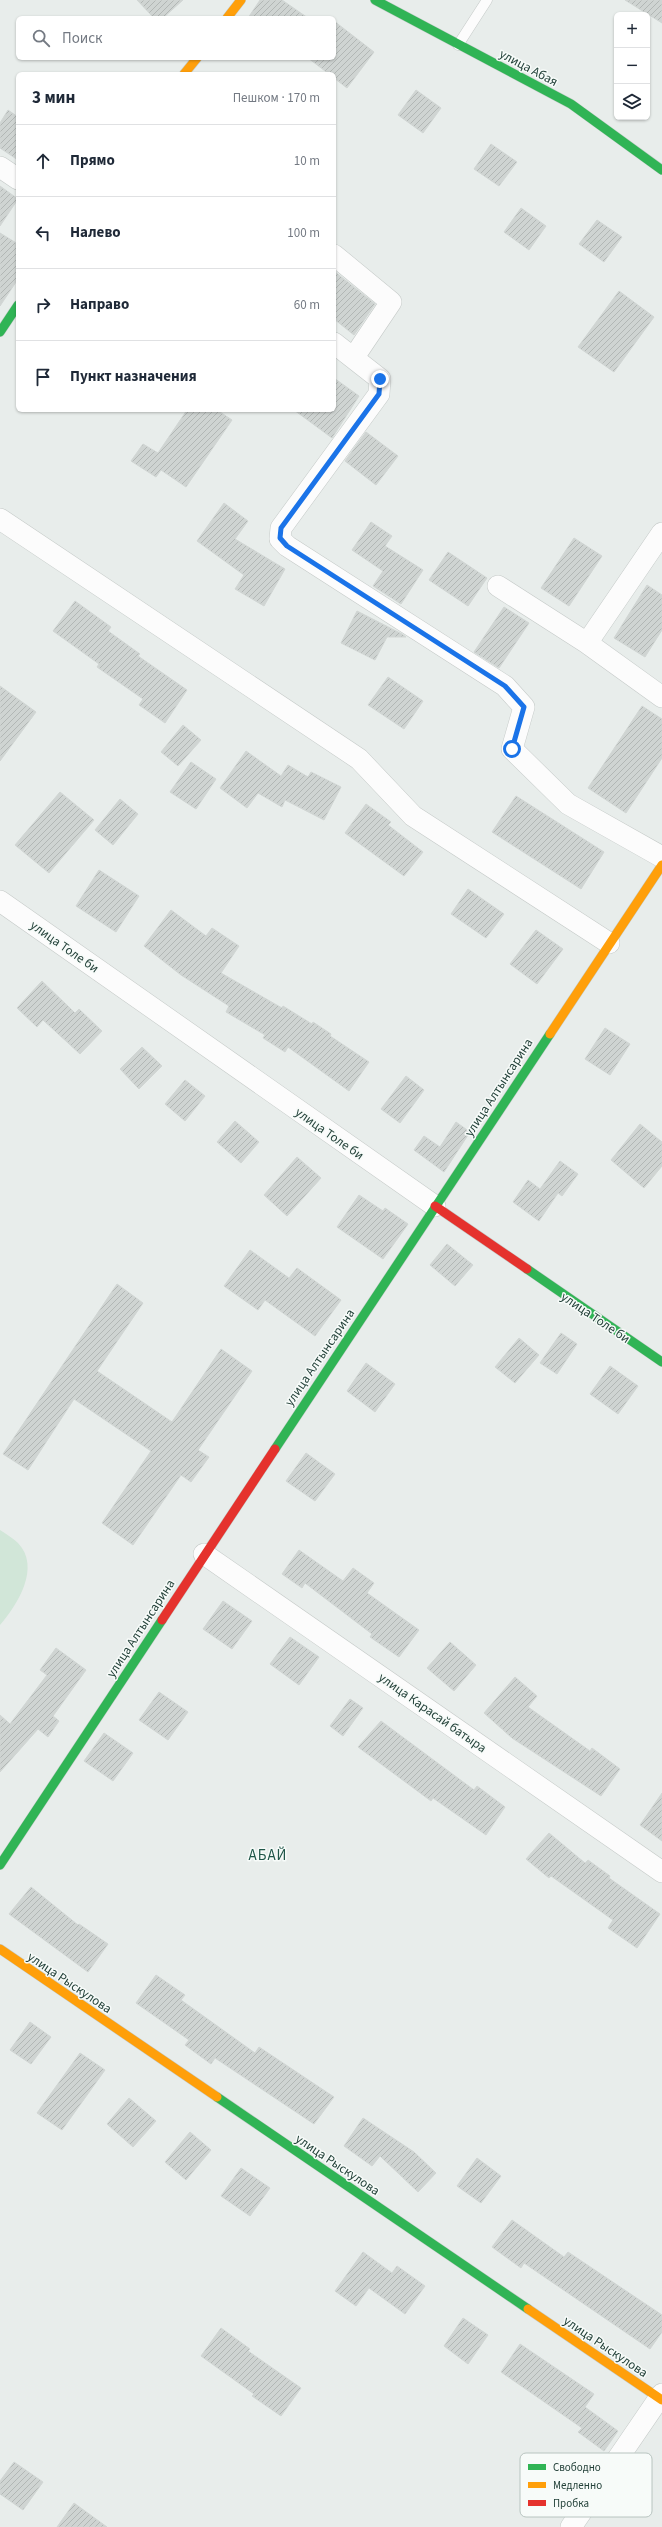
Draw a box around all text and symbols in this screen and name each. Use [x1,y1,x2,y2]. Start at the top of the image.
map controls [614,12,650,120]
button: + [614,12,650,48]
search box [16,16,336,60]
icon: search [30,27,52,49]
text: Поиск [62,28,103,49]
street label: улица Абая [496,45,561,91]
button: − [614,48,650,84]
button: layers [614,84,650,120]
text: 3 мин [32,86,75,110]
text: Пешком · 170 m [233,89,320,107]
icon: ahead [32,150,54,172]
text: Прямо [70,150,115,171]
text: 10 m [294,152,320,170]
icon: left [32,222,54,244]
text: Налево [70,222,121,243]
text: 100 m [287,224,320,242]
icon: right [32,294,54,316]
text: Направо [70,294,129,315]
text: 60 m [294,296,320,314]
icon: arrive [32,366,54,388]
text: Пункт назначения [70,366,197,387]
route end [371,370,389,388]
route start [503,740,521,758]
street label: улица Толе би [26,916,102,977]
street label: улица Алтынсарина [460,1035,537,1140]
street label: улица Толе би [291,1103,367,1164]
street label: улица Толе би [557,1288,634,1348]
street label: улица Алтынсарина [281,1305,359,1410]
street label: улица Алтынсарина [102,1576,179,1681]
street label: улица Карасай батыра [375,1669,490,1757]
district label: АБАЙ [249,1845,287,1866]
street label: улица Рыскулова [24,1948,115,2018]
street label: улица Рыскулова [292,2130,383,2200]
street label: улица Рыскулова [560,2312,651,2382]
legend [520,2453,652,2517]
text: Свободно [553,2460,601,2475]
text: Медленно [553,2478,602,2493]
text: Пробка [553,2496,589,2511]

